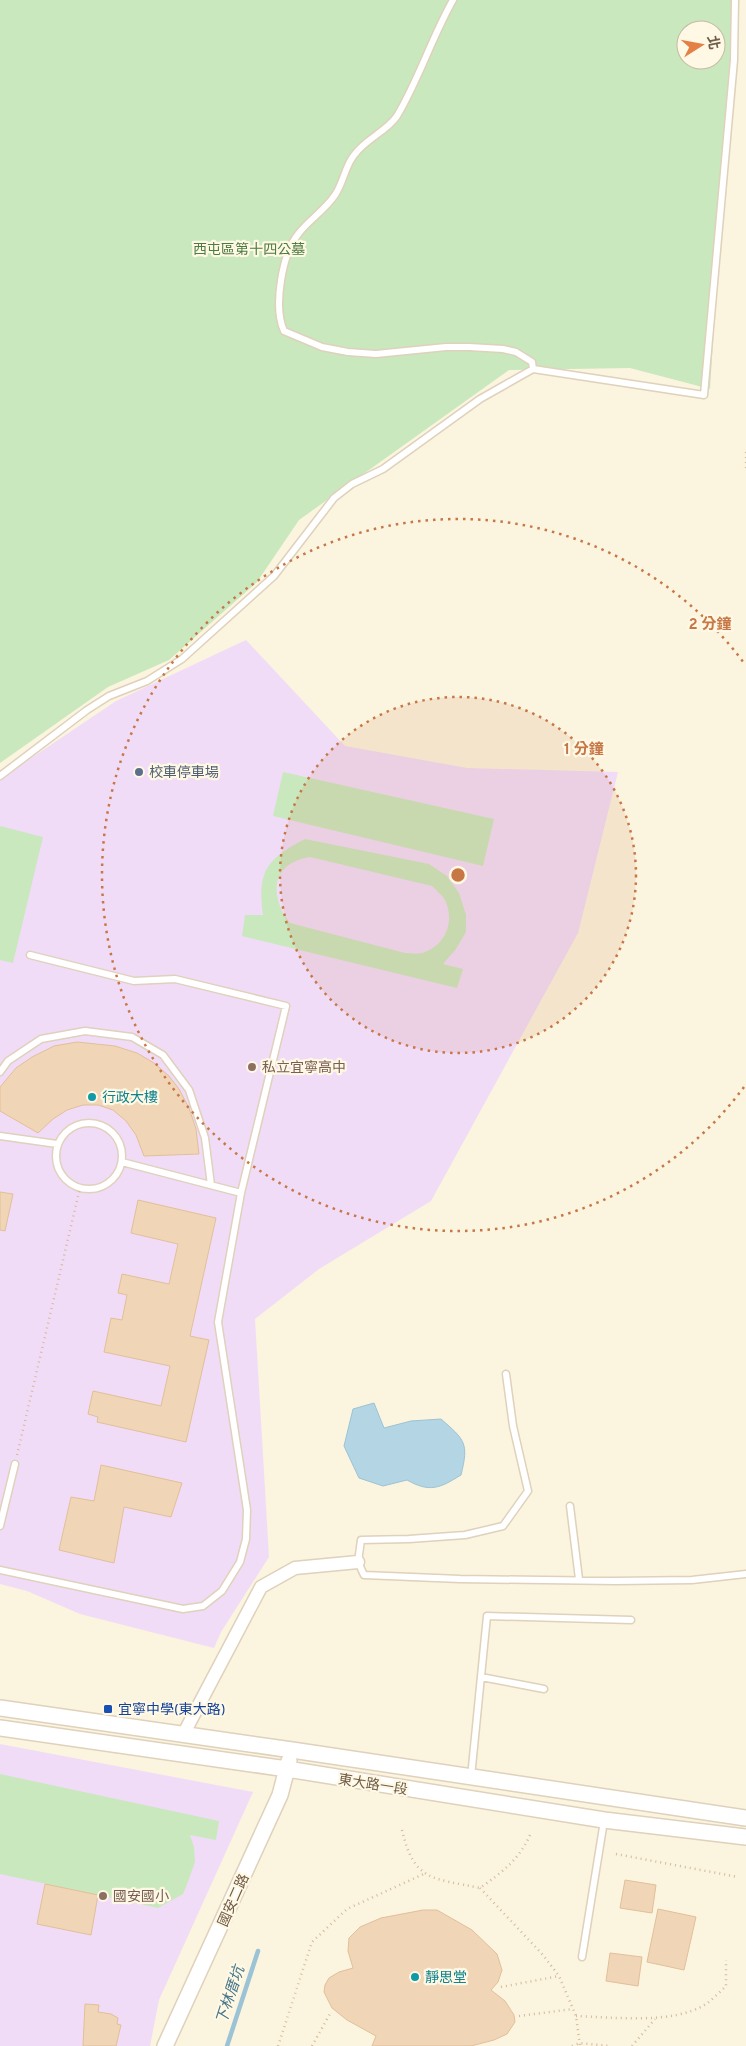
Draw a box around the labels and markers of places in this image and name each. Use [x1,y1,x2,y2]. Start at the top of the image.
place label: 校車停車場 [149,764,219,782]
marker: 校車停車場 [133,766,145,778]
centre of rings [449,866,467,884]
place label: 私立宜寧高中 [262,1059,346,1077]
marker: 私立宜寧高中 [246,1061,258,1073]
place label: 行政大樓 [102,1090,158,1107]
marker: 行政大樓 [86,1091,98,1103]
place label: 宜寧中學(東大路) [118,1701,226,1719]
marker: 宜寧中學(東大路) [102,1703,114,1715]
place label: 國安國小 [113,1889,169,1906]
marker: 國安國小 [97,1890,109,1902]
place label: 靜思堂 [425,1970,467,1987]
marker: 靜思堂 [409,1971,421,1983]

